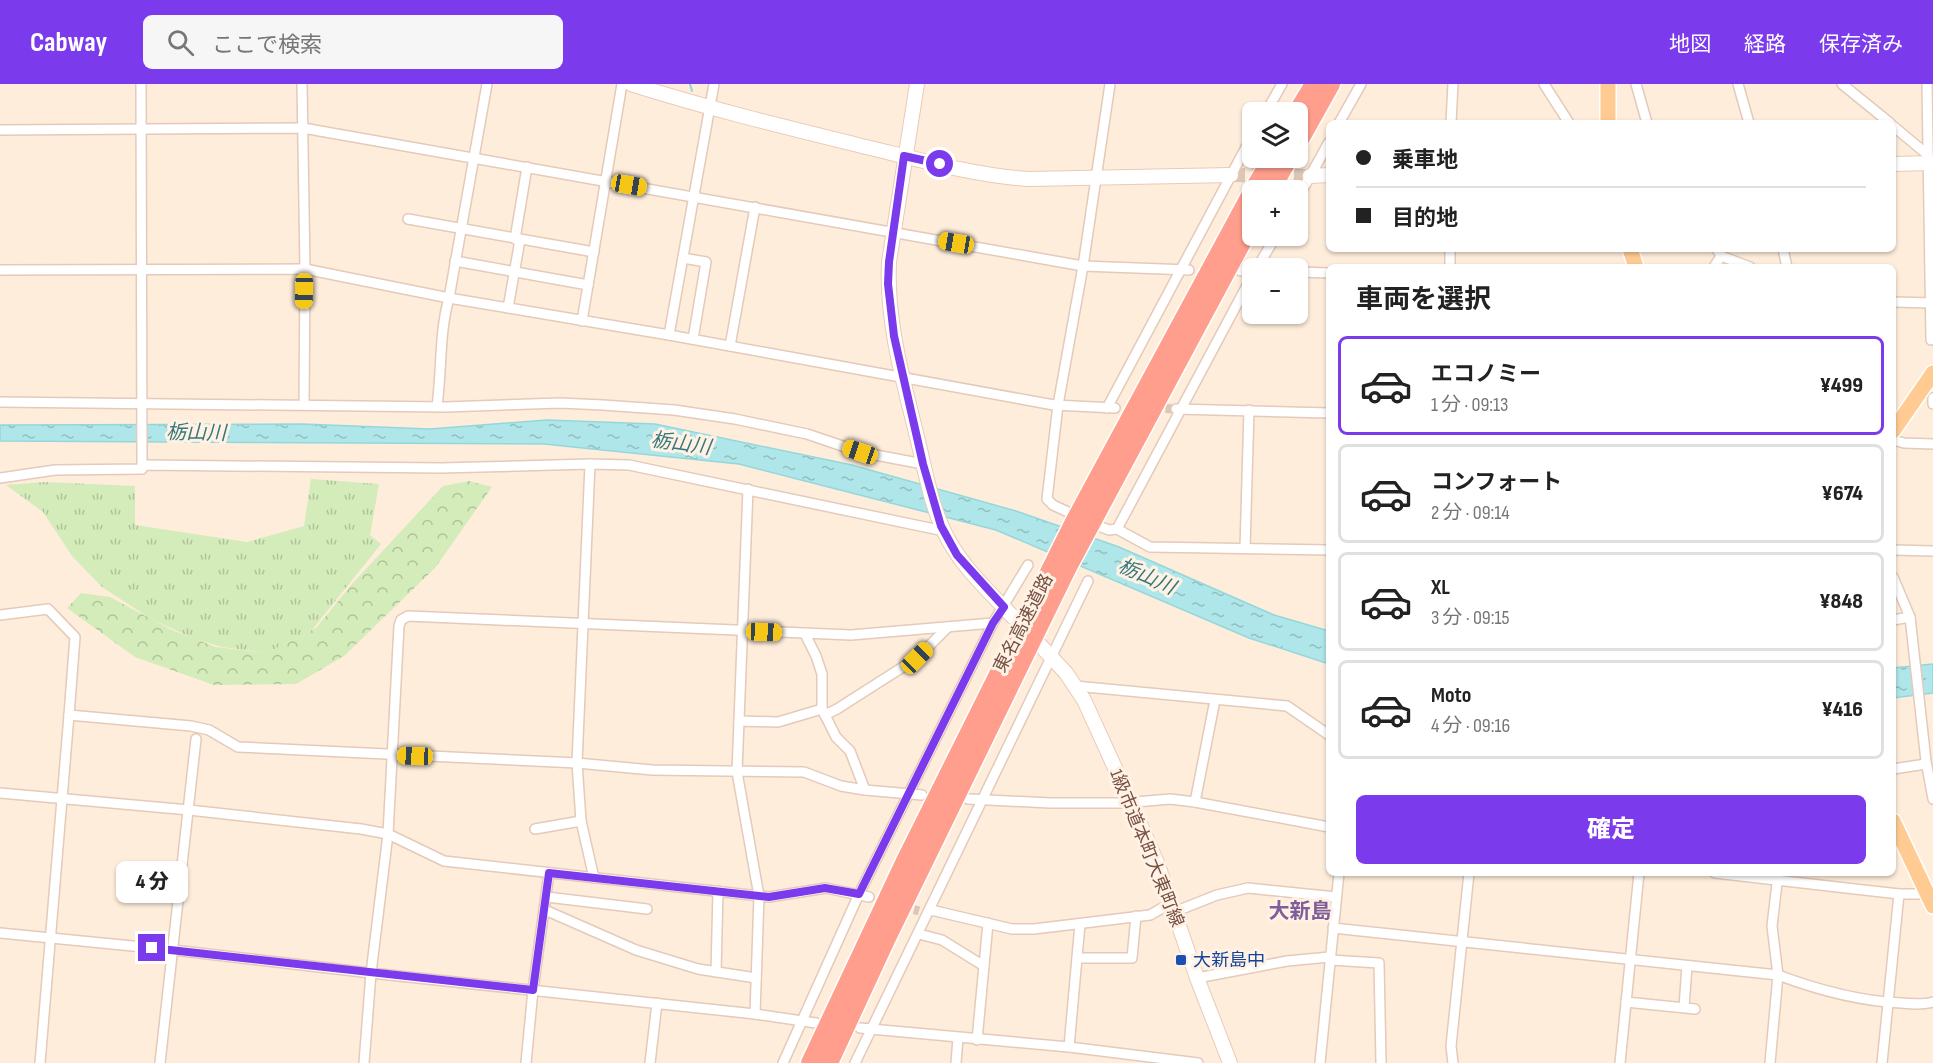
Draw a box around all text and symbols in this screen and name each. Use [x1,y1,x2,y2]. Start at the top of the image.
search box [143,15,563,69]
text: Cabway [30,26,107,59]
icon: search [164,26,197,59]
text: ここで検索 [212,32,322,59]
text: 地図 [1669,32,1711,57]
text: 経路 [1744,32,1786,57]
text: 保存済み [1819,32,1903,57]
map controls [1242,102,1308,324]
button: layers [1242,102,1308,168]
text: 乗車地 [1392,147,1458,174]
route start [926,150,953,177]
car [610,173,648,197]
button: + [1242,180,1308,246]
text: 目的地 [1392,205,1458,232]
car [937,231,975,255]
button: − [1242,258,1308,324]
car [295,273,313,309]
text: 車両を選択 [1356,284,1491,316]
icon: car [1359,359,1413,413]
text: エコノミー [1431,361,1541,388]
text: ¥499 [1820,372,1863,399]
text: 1 分 · 09:13 [1431,393,1508,417]
water label: 栃山川 [166,420,228,446]
water label: 栃山川 [649,428,714,460]
car [840,438,880,466]
icon: car [1359,467,1413,521]
text: コンフォート [1431,469,1562,496]
text: ¥674 [1822,480,1863,507]
text: 2 分 · 09:14 [1431,501,1510,525]
water label: 栃山川 [1114,554,1181,601]
street label: 東名高速道路 [990,570,1057,676]
text: XL [1431,574,1450,601]
icon: car [1359,575,1413,629]
text: ¥848 [1819,588,1863,615]
text: 3 分 · 09:15 [1431,606,1509,630]
car [746,622,782,642]
car [898,639,936,677]
text: Moto [1431,682,1471,709]
icon: car [1359,683,1413,737]
text: ¥416 [1821,696,1863,723]
text: 4 分 · 09:16 [1431,714,1510,738]
car [397,746,433,766]
street label: 1級市道本町大東町線 [1105,766,1188,930]
button: 確定 [1356,795,1866,864]
callout: 4 分 [116,861,188,903]
text: 4 分 [136,870,168,894]
district label: 大新島 [1269,899,1332,924]
route end [138,934,165,961]
place label: 大新島中 [1193,950,1265,971]
marker: 大新島中 [1174,953,1188,967]

